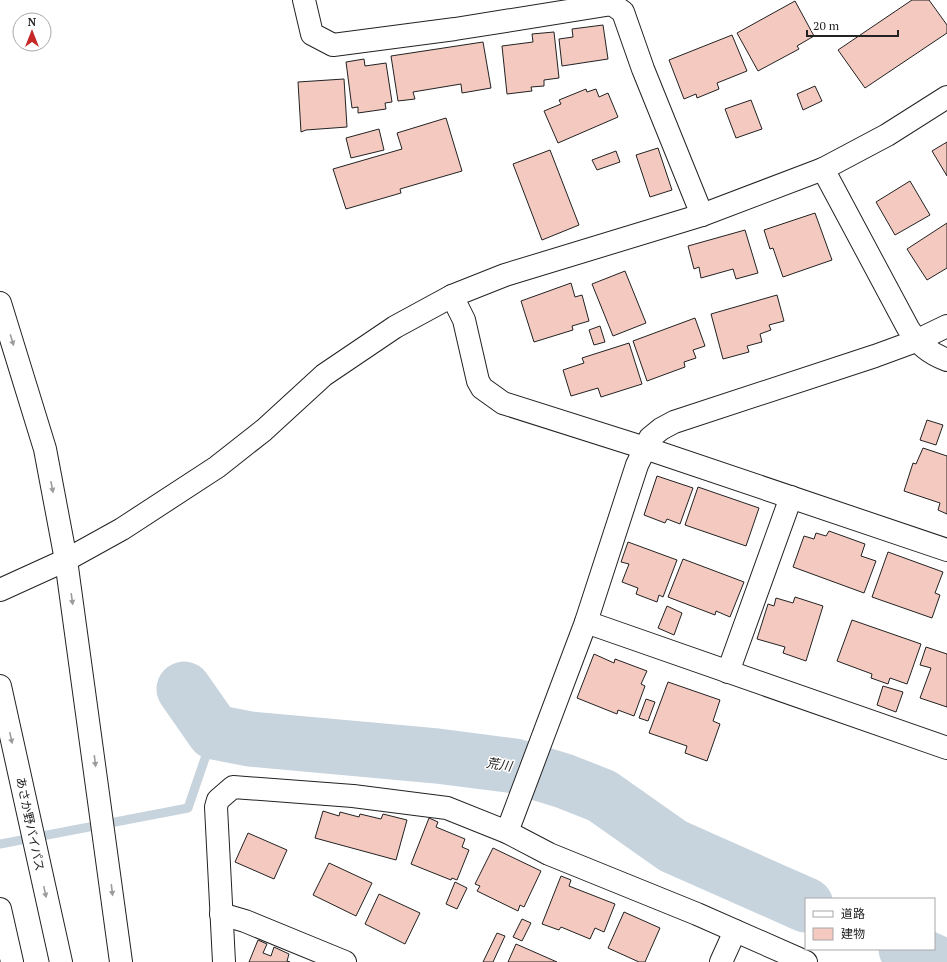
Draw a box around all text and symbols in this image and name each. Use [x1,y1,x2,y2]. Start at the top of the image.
north arrow [12,12,52,52]
scale bar [807,12,898,38]
text: N [28,15,37,29]
text: 20 m [813,18,840,33]
one-way arrow [9,334,15,346]
one-way arrow [49,481,55,493]
one-way arrow [69,592,75,605]
one-way arrow [9,732,15,744]
water label: 荒川 [485,753,515,775]
one-way arrow [92,755,98,767]
street label: あさか野バイパス [13,776,48,872]
one-way arrow [108,884,115,896]
one-way arrow [43,886,49,898]
legend [805,898,935,950]
text: 道路 [841,906,865,921]
text: 建物 [841,926,865,941]

